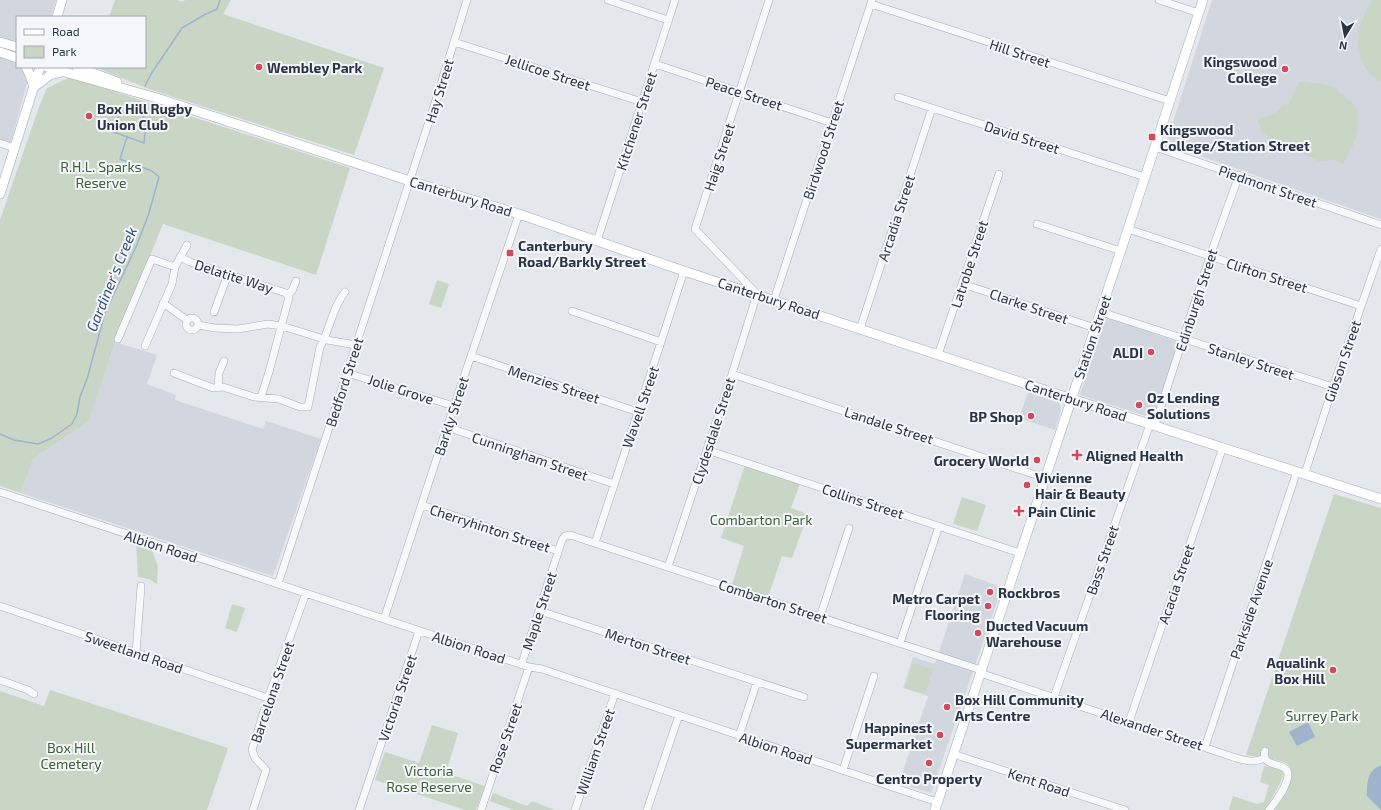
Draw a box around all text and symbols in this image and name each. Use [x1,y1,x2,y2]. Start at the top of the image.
legend [16,16,146,68]
north arrow [1325,16,1365,56]
text: Road [52,24,80,38]
street label: Hill Street [987,35,1053,71]
text: N [1338,39,1348,53]
text: Park [52,44,77,58]
street label: Jellicoe Street [503,50,593,94]
place label: Kingswood College [1204,53,1277,86]
street label: Hay Street [421,57,457,125]
place label: Wembley Park [267,59,363,76]
marker: Wembley Park [254,62,264,72]
marker: Kingswood College [1280,64,1290,74]
street label: Kitchener Street [612,70,660,172]
street label: Peace Street [703,73,785,113]
street label: Birdwood Street [799,98,847,202]
place label: Box Hill Rugby Union Club [97,100,192,133]
marker: Box Hill Rugby Union Club [84,111,94,121]
street label: David Street [982,117,1062,157]
street label: Haig Street [700,121,738,193]
place label: Kingswood College/Station Street [1160,121,1310,154]
marker: Kingswood College/Station Street [1147,132,1157,142]
park label: R.H.L. Sparks Reserve [60,158,142,191]
street label: Piedmont Street [1217,161,1319,211]
street label: Canterbury Road [408,172,514,220]
street label: Arcadia Street [874,173,918,263]
street label: Latrobe Street [947,218,991,310]
water label: Gardiner's Creek [82,224,140,334]
place label: Canterbury Road/Barkly Street [518,237,646,270]
street label: Edinburgh Street [1171,247,1221,353]
marker: Canterbury Road/Barkly Street [505,248,515,258]
street label: Clifton Street [1224,254,1310,296]
street label: Delatite Way [193,255,276,297]
street label: Canterbury Road [716,273,822,323]
street label: Clarke Street [988,285,1070,327]
street label: Station Street [1070,293,1114,381]
street label: Gibson Street [1320,318,1364,404]
street label: Bedford Street [322,335,366,429]
street label: Stanley Street [1206,339,1296,383]
place label: ALDI [1113,344,1143,361]
marker: ALDI [1146,347,1156,357]
street label: Menzies Street [506,361,602,407]
street label: Wavell Street [618,364,662,450]
street label: Jolie Grove [366,370,436,408]
street label: Barkly Street [430,374,472,458]
street label: Clydesdale Street [688,375,738,487]
street label: Canterbury Road [1023,375,1129,425]
place label: Oz Lending Solutions [1147,389,1220,422]
marker: Oz Lending Solutions [1134,400,1144,410]
street label: Landale Street [842,403,936,447]
place label: BP Shop [969,408,1023,425]
marker: BP Shop [1026,411,1036,421]
street label: Cunningham Street [470,428,590,484]
place label: Aligned Health [1086,447,1184,464]
marker: Aligned Health [1071,449,1083,461]
place label: Grocery World [934,452,1029,469]
marker: Grocery World [1032,455,1042,465]
place label: Vivienne Hair & Beauty [1035,469,1126,502]
street label: Collins Street [820,480,906,522]
marker: Vivienne Hair & Beauty [1022,480,1032,490]
street label: Cherryhinton Street [428,501,552,555]
place label: Pain Clinic [1028,503,1096,520]
marker: Pain Clinic [1013,505,1025,517]
park label: Combarton Park [710,511,812,528]
street label: Bass Street [1082,523,1122,597]
street label: Albion Road [122,526,200,566]
street label: Acacia Street [1154,542,1198,626]
street label: Parkside Avenue [1226,557,1276,661]
street label: Maple Street [518,569,560,653]
street label: Combarton Street [717,575,829,627]
place label: Rockbros [998,584,1060,601]
marker: Rockbros [985,587,995,597]
place label: Metro Carpet Flooring [892,590,980,623]
marker: Metro Carpet Flooring [983,601,993,611]
place label: Ducted Vacuum Warehouse [986,617,1088,650]
street label: Merton Street [603,624,693,668]
street label: Sweetland Road [83,627,185,677]
street label: Albion Road [430,627,508,667]
marker: Ducted Vacuum Warehouse [973,628,983,638]
street label: Barcelona Street [247,639,297,745]
street label: Victoria Street [374,652,420,744]
place label: Aqualink Box Hill [1267,654,1325,687]
marker: Aqualink Box Hill [1328,665,1338,675]
place label: Box Hill Community Arts Centre [955,691,1084,724]
street label: Rose Street [485,701,525,775]
marker: Box Hill Community Arts Centre [942,702,952,712]
street label: Alexander Street [1099,704,1205,754]
street label: William Street [572,706,618,798]
park label: Surrey Park [1285,707,1359,724]
place label: Happinest Supermarket [846,719,932,752]
street label: Albion Road [737,728,815,768]
marker: Happinest Supermarket [935,730,945,740]
park label: Box Hill Cemetery [40,739,102,772]
marker: Centro Property [924,758,934,768]
park label: Victoria Rose Reserve [386,762,472,795]
street label: Kent Road [1006,764,1072,800]
place label: Centro Property [876,770,982,787]

